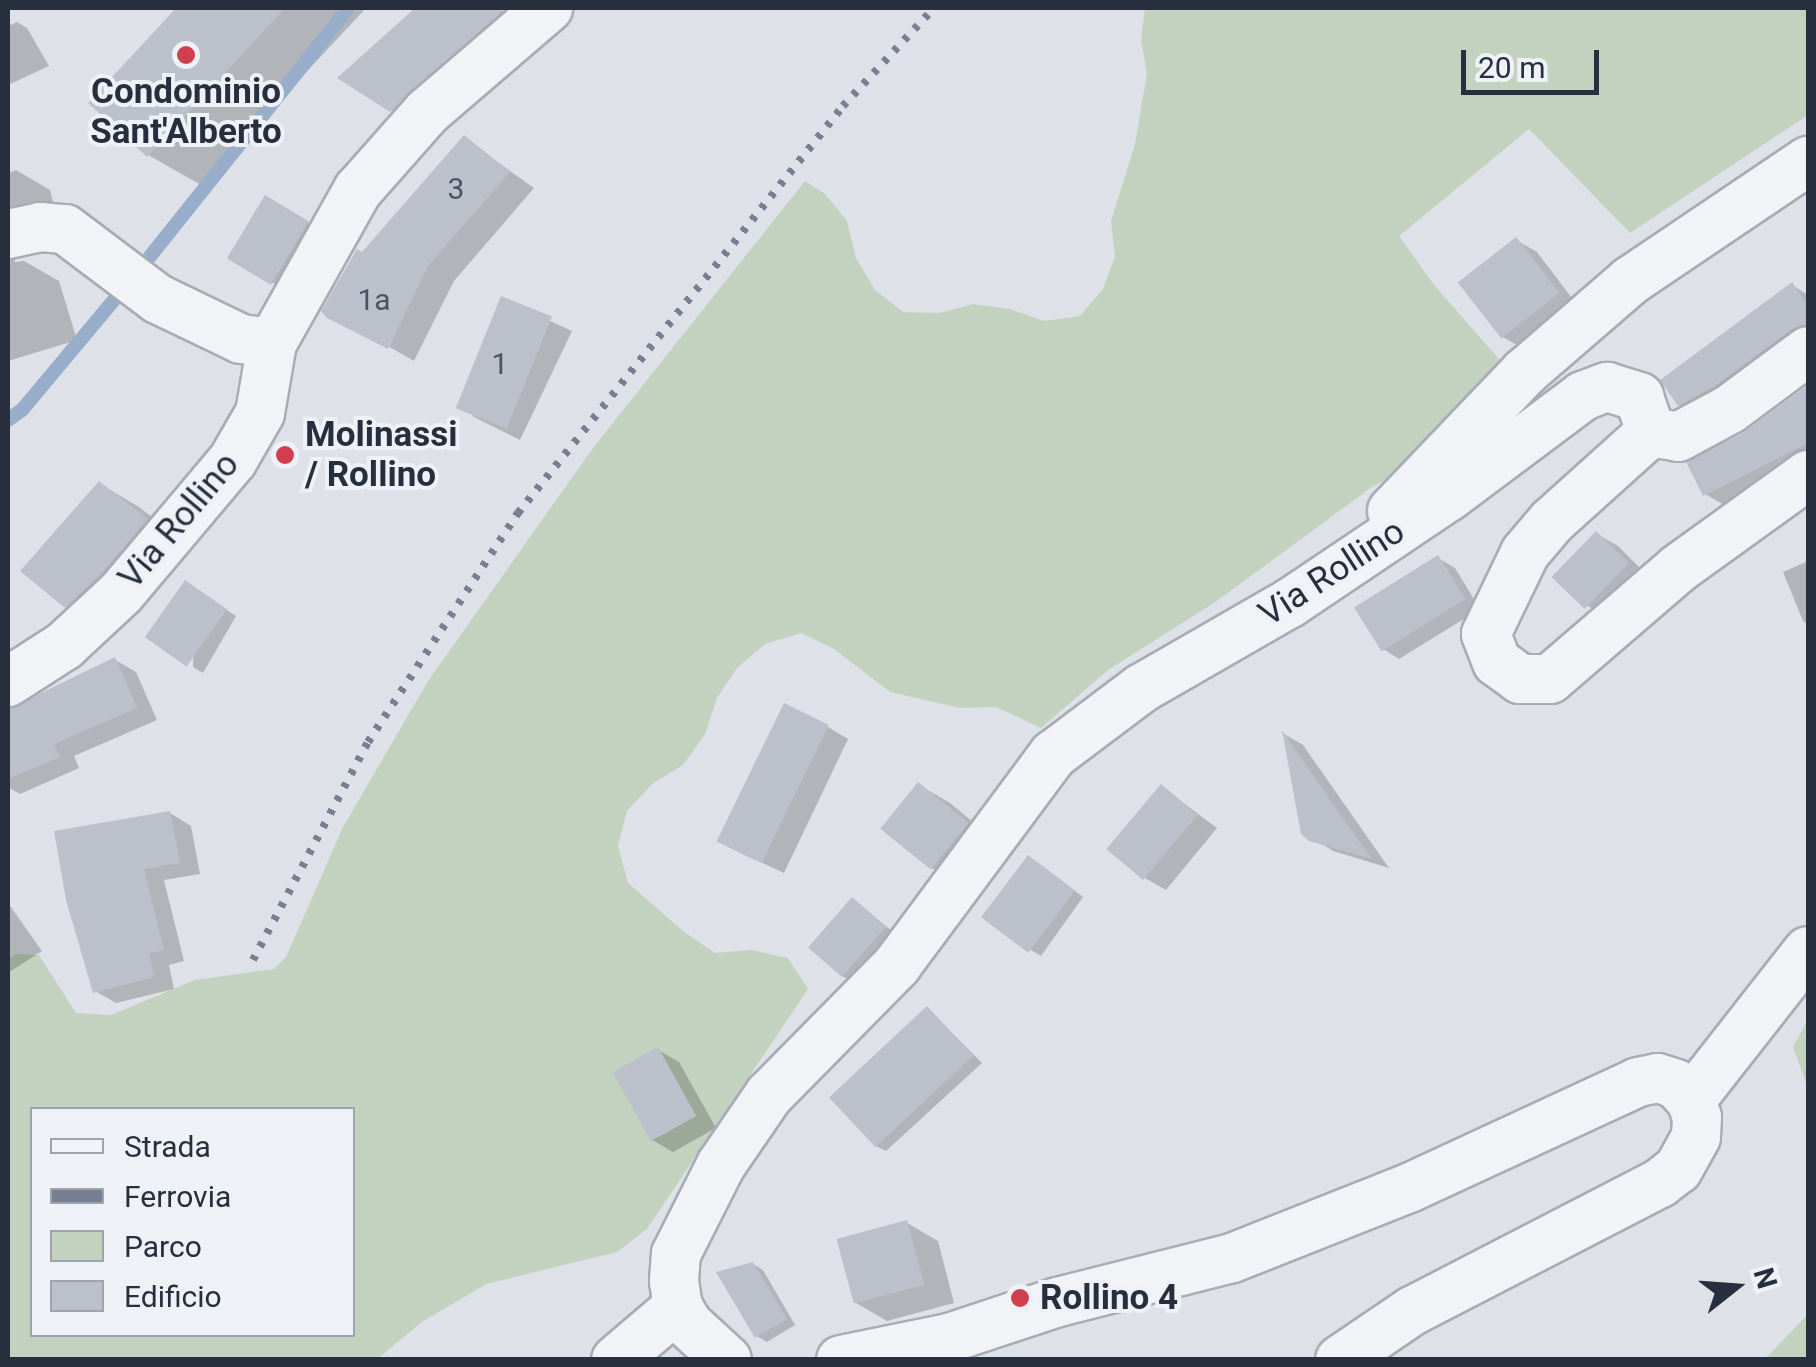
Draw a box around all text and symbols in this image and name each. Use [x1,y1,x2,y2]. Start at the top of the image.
scale bar [1466,30,1604,92]
marker: Condominio Sant'Alberto [175,44,197,66]
text: 20 m [1478,50,1545,85]
place label: Condominio Sant'Alberto [90,71,282,153]
house number: 3 [448,171,464,207]
house number: 1a [357,282,391,318]
house number: 1 [492,346,508,382]
place label: Molinassi / Rollino [305,414,457,496]
street label: Via Rollino [110,444,248,598]
marker: Molinassi / Rollino [274,444,296,466]
street label: Via Rollino [1251,510,1413,636]
legend [30,1107,355,1337]
text: Strada [124,1129,211,1164]
text: Ferrovia [124,1179,231,1214]
text: Parco [124,1229,202,1264]
north arrow [1686,1237,1786,1337]
text: N [1746,1264,1784,1292]
place label: Rollino 4 [1040,1277,1178,1319]
text: Edificio [124,1279,222,1314]
marker: Rollino 4 [1009,1287,1031,1309]

